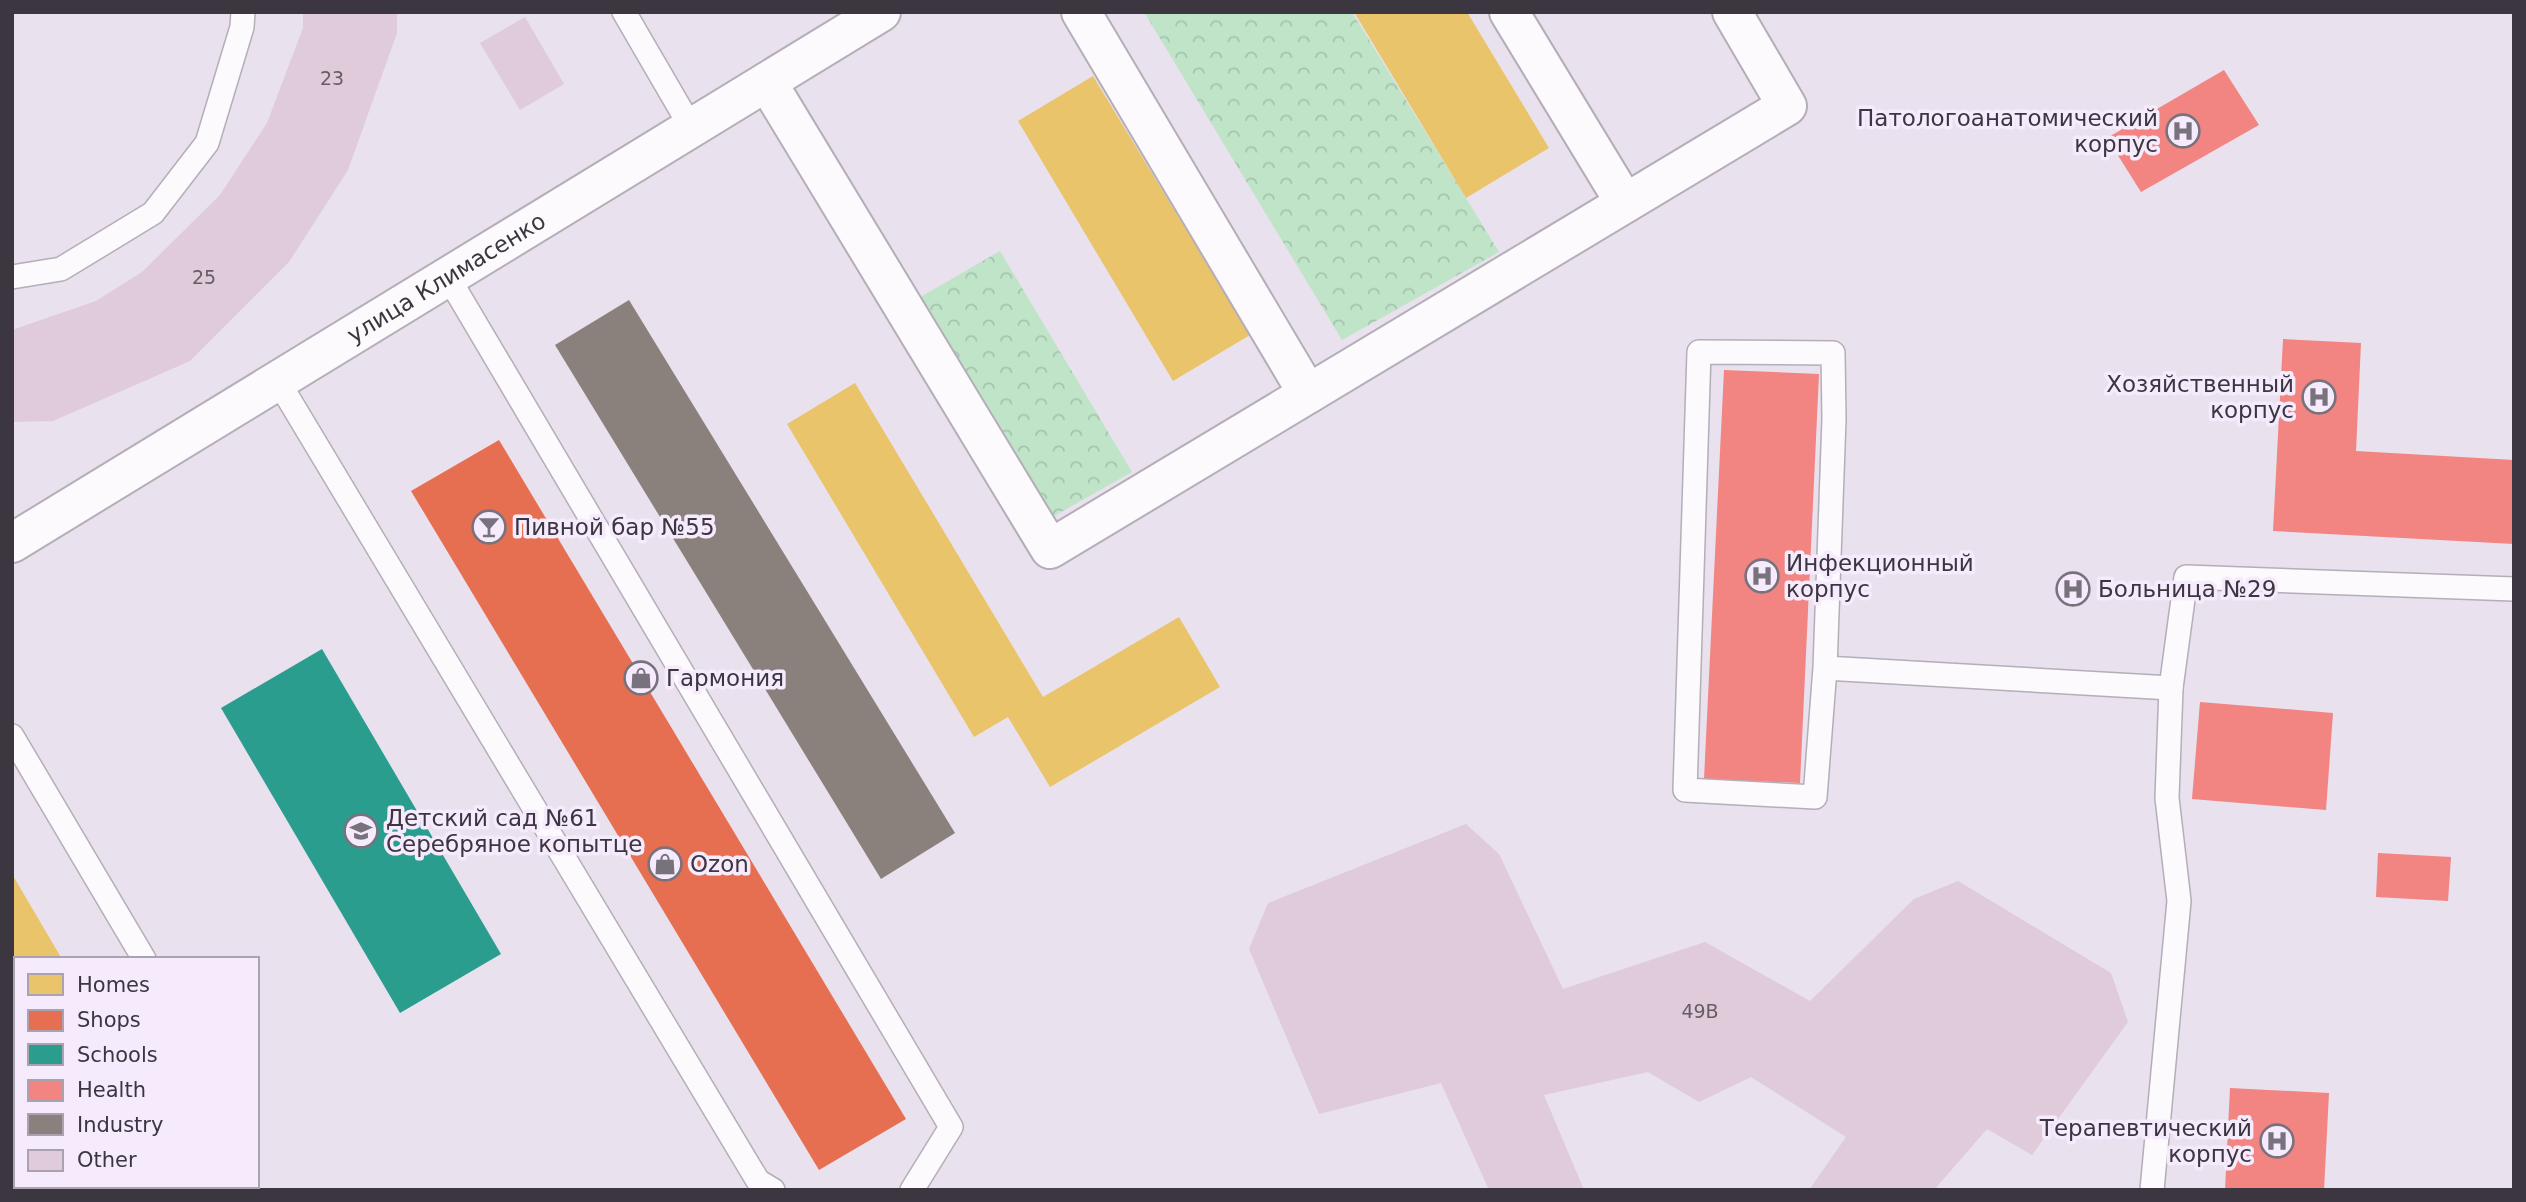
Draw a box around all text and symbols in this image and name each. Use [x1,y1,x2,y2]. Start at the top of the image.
house number: 23 [320,67,344,89]
place label: Патологоанатомический корпус [1857,105,2158,157]
hospital icon: Патологоанатомический корпус [2164,112,2202,150]
street label: улица Климасенко [342,207,550,348]
house number: 25 [192,266,216,288]
place label: Хозяйственный корпус [2106,371,2294,423]
hospital icon: Хозяйственный корпус [2300,378,2338,416]
bar icon: Пивной бар №55 [470,508,508,546]
place label: Пивной бар №55 [514,514,715,540]
place label: Инфекционный корпус [1786,550,1974,602]
hospital icon: Инфекционный корпус [1743,557,1781,595]
hospital icon: Больница №29 [2054,570,2092,608]
place label: Больница №29 [2098,576,2276,602]
shop icon: Гармония [622,659,660,697]
place label: Гармония [666,665,784,691]
place label: Детский сад №61 Серебряное копытце [386,805,643,857]
school or university icon: Детский сад №61 Серебряное копытце [342,812,380,850]
shop icon: Ozon [646,845,684,883]
place label: Ozon [690,851,749,877]
legend [14,957,259,1188]
text: Homes [77,973,150,997]
house number: 49В [1681,1000,1719,1022]
text: Shops [77,1008,141,1032]
text: Schools [77,1043,158,1067]
text: Health [77,1078,146,1102]
text: Industry [77,1113,163,1137]
place label: Терапевтический корпус [2039,1115,2252,1167]
hospital icon: Терапевтический корпус [2258,1122,2296,1160]
text: Other [77,1148,137,1172]

